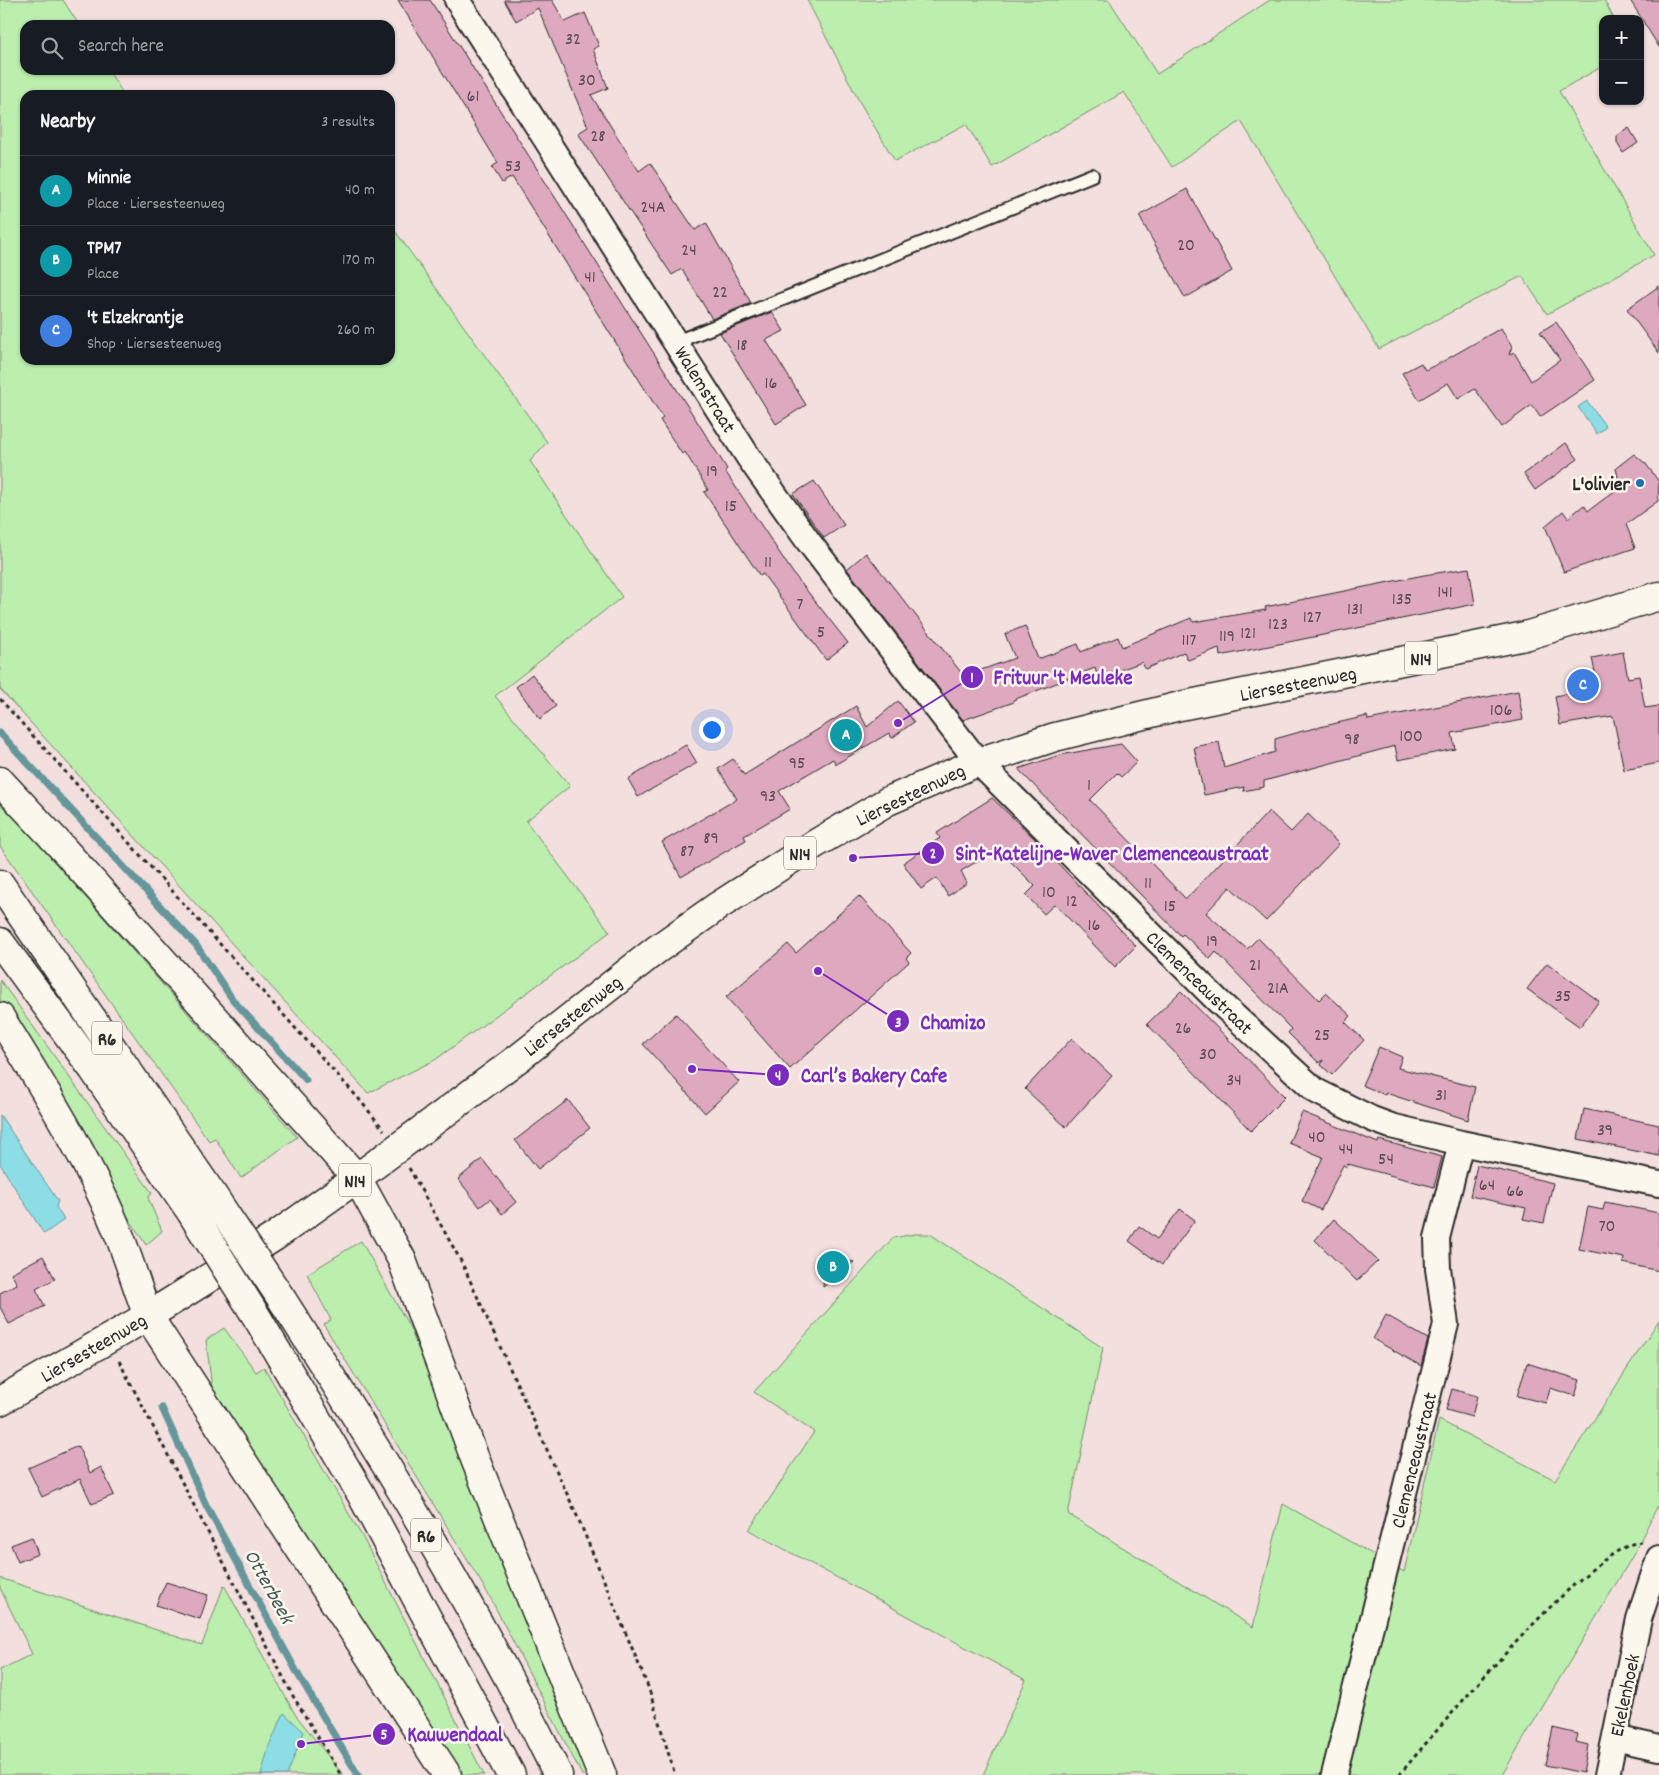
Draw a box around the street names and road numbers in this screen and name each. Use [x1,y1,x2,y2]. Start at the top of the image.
street label: Walemstraat [666,342,741,439]
road number: N14 [1405,641,1437,674]
street label: Liersesteenweg [1238,661,1359,711]
street label: Liersesteenweg [852,758,971,835]
road number: N14 [784,836,816,870]
street label: Clemenceaustraat [1138,926,1258,1043]
street label: Liersesteenweg [519,970,629,1065]
road number: R6 [92,1021,122,1054]
road number: N14 [339,1164,371,1196]
street label: Liersesteenweg [36,1308,153,1391]
street label: Clemenceaustraat [1385,1390,1446,1532]
road number: R6 [411,1518,441,1552]
street label: Ekelenhoek [1605,1652,1649,1740]

